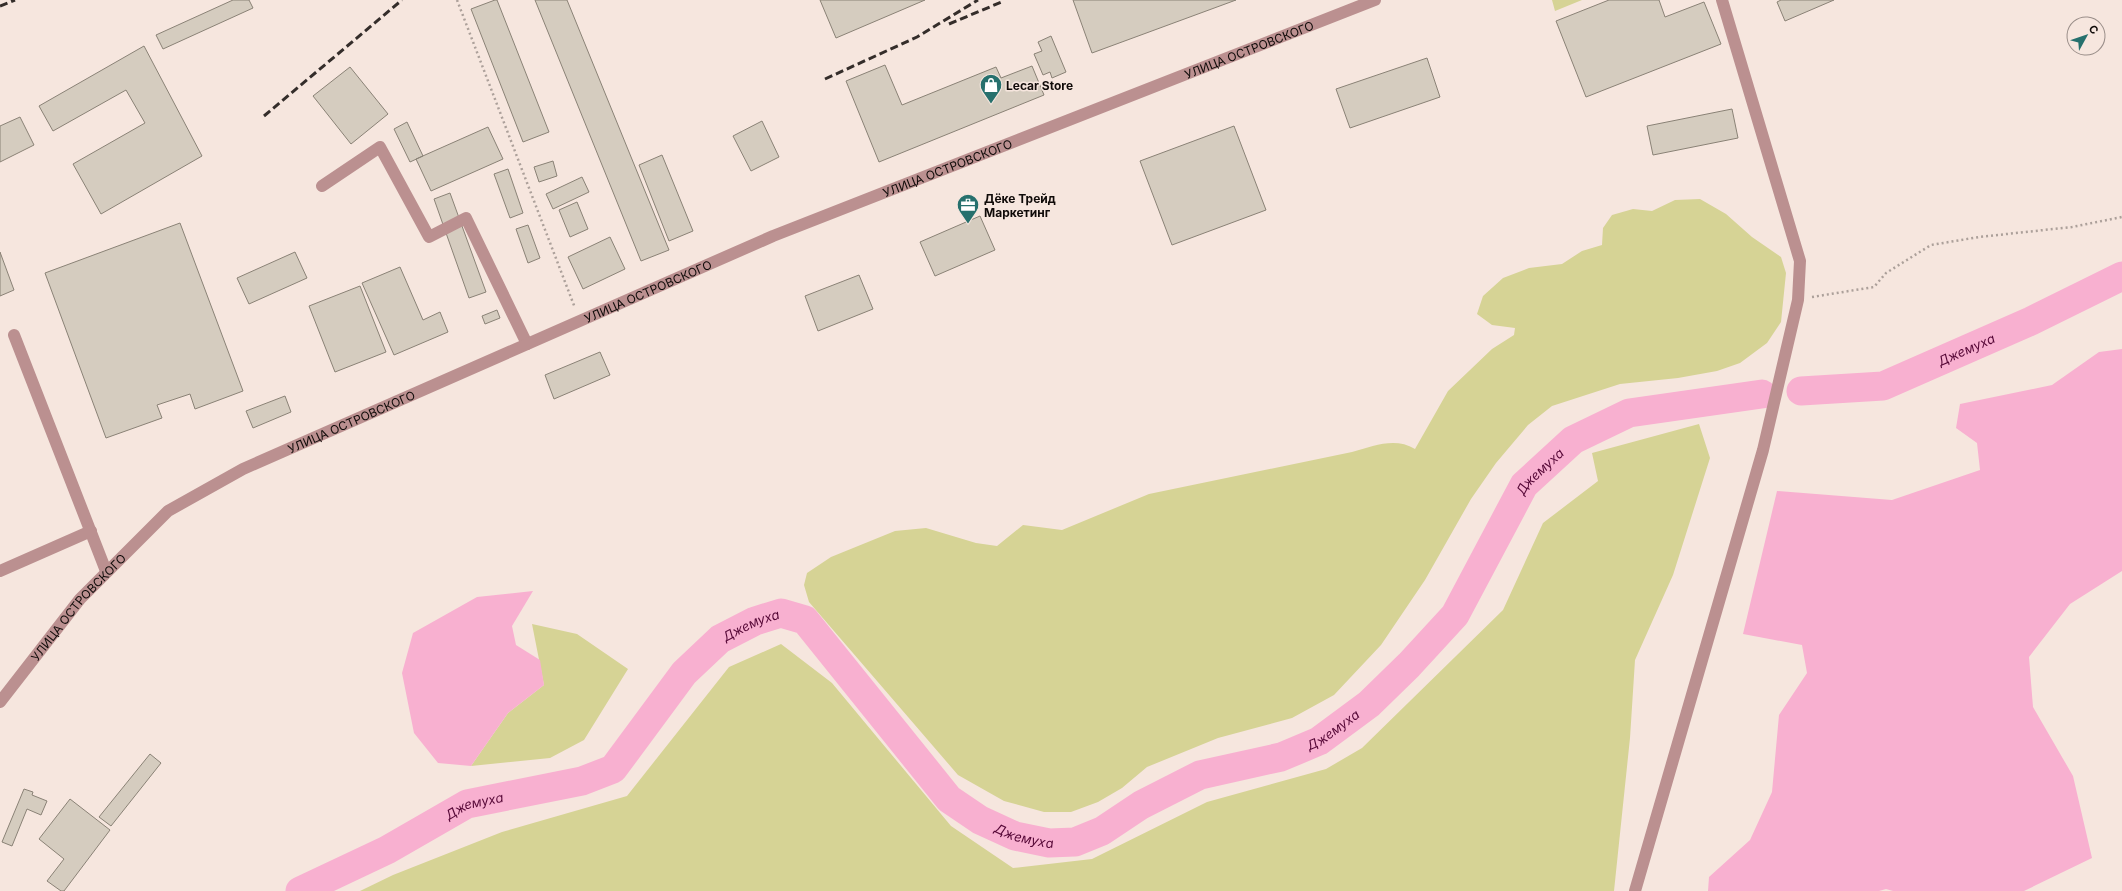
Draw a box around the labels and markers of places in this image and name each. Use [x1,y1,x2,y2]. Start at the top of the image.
shop icon: Lecar Store [978,72,1004,105]
place label: Lecar Store [1006,78,1073,93]
place label: Дёке Трейд Маркетинг [984,191,1056,220]
office icon: Дёке Трейд Маркетинг [955,192,981,225]

